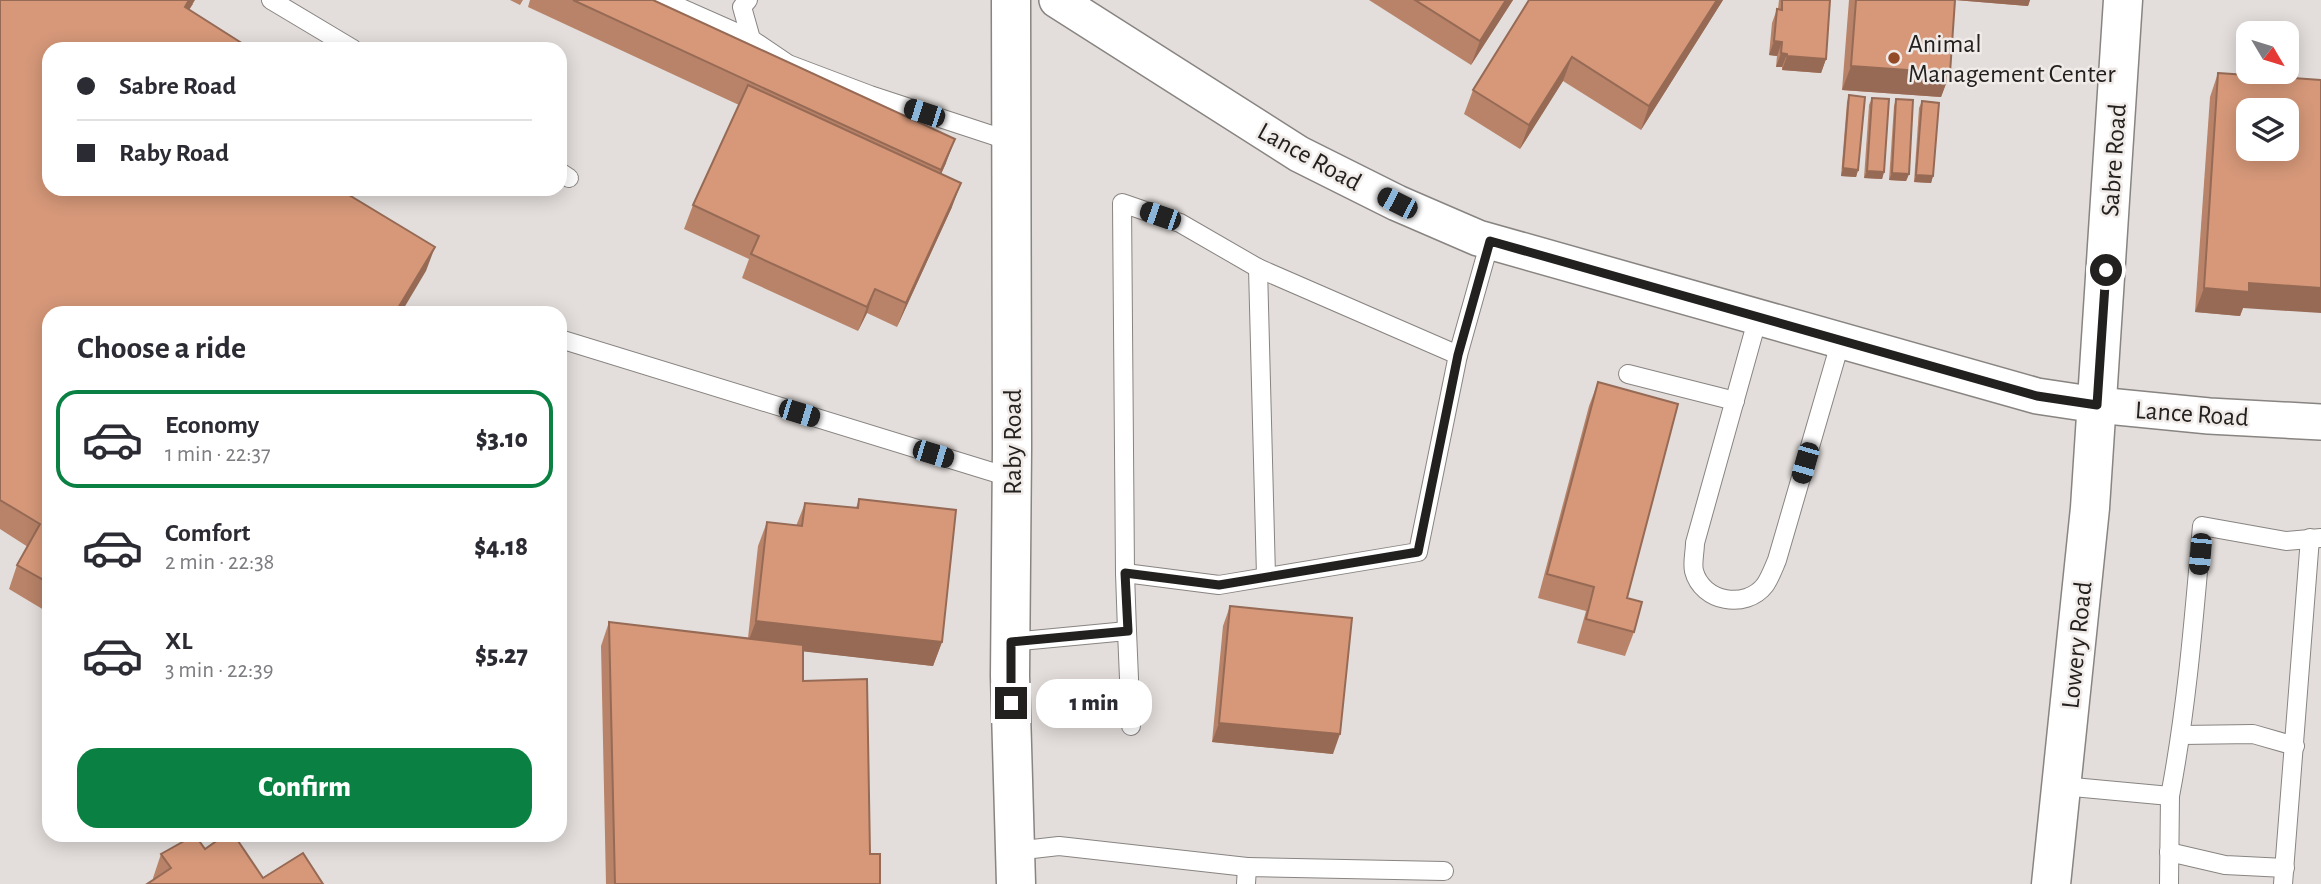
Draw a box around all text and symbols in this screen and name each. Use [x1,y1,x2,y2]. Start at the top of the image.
north arrow [2236,21,2300,84]
map controls [2236,21,2299,161]
place label: Animal Management Center [1908,31,2116,87]
marker: Animal Management Center [1886,50,1902,66]
text: Sabre Road [119,73,236,99]
car [901,97,948,129]
button: layers [2236,98,2299,161]
street label: Sabre Road [2097,103,2131,217]
street label: Lance Road [1253,118,1366,196]
text: Raby Road [119,140,229,166]
car [1374,184,1421,222]
car [1137,199,1184,233]
route start [2090,254,2122,286]
text: Choose a ride [77,332,246,364]
street label: Raby Road [1000,389,1026,495]
car [776,397,823,429]
street label: Lance Road [2134,397,2250,431]
icon: car [81,408,144,471]
text: Economy [165,412,259,438]
text: $3.10 [476,426,528,452]
car [910,438,957,470]
car [1790,440,1821,486]
text: 1 min · 22:37 [165,443,271,466]
icon: car [81,516,144,579]
text: Comfort [165,520,250,546]
car [2188,532,2213,576]
text: $4.18 [474,534,528,560]
text: 2 min · 22:38 [165,551,275,574]
street label: Lowery Road [2057,580,2097,710]
icon: car [81,624,144,687]
text: XL [165,628,192,654]
text: $5.27 [475,642,528,668]
text: 3 min · 22:39 [165,659,273,682]
callout: 1 min [1036,678,1151,728]
route end [995,687,1027,719]
text: 1 min [1070,692,1118,715]
button: Confirm [77,748,532,828]

